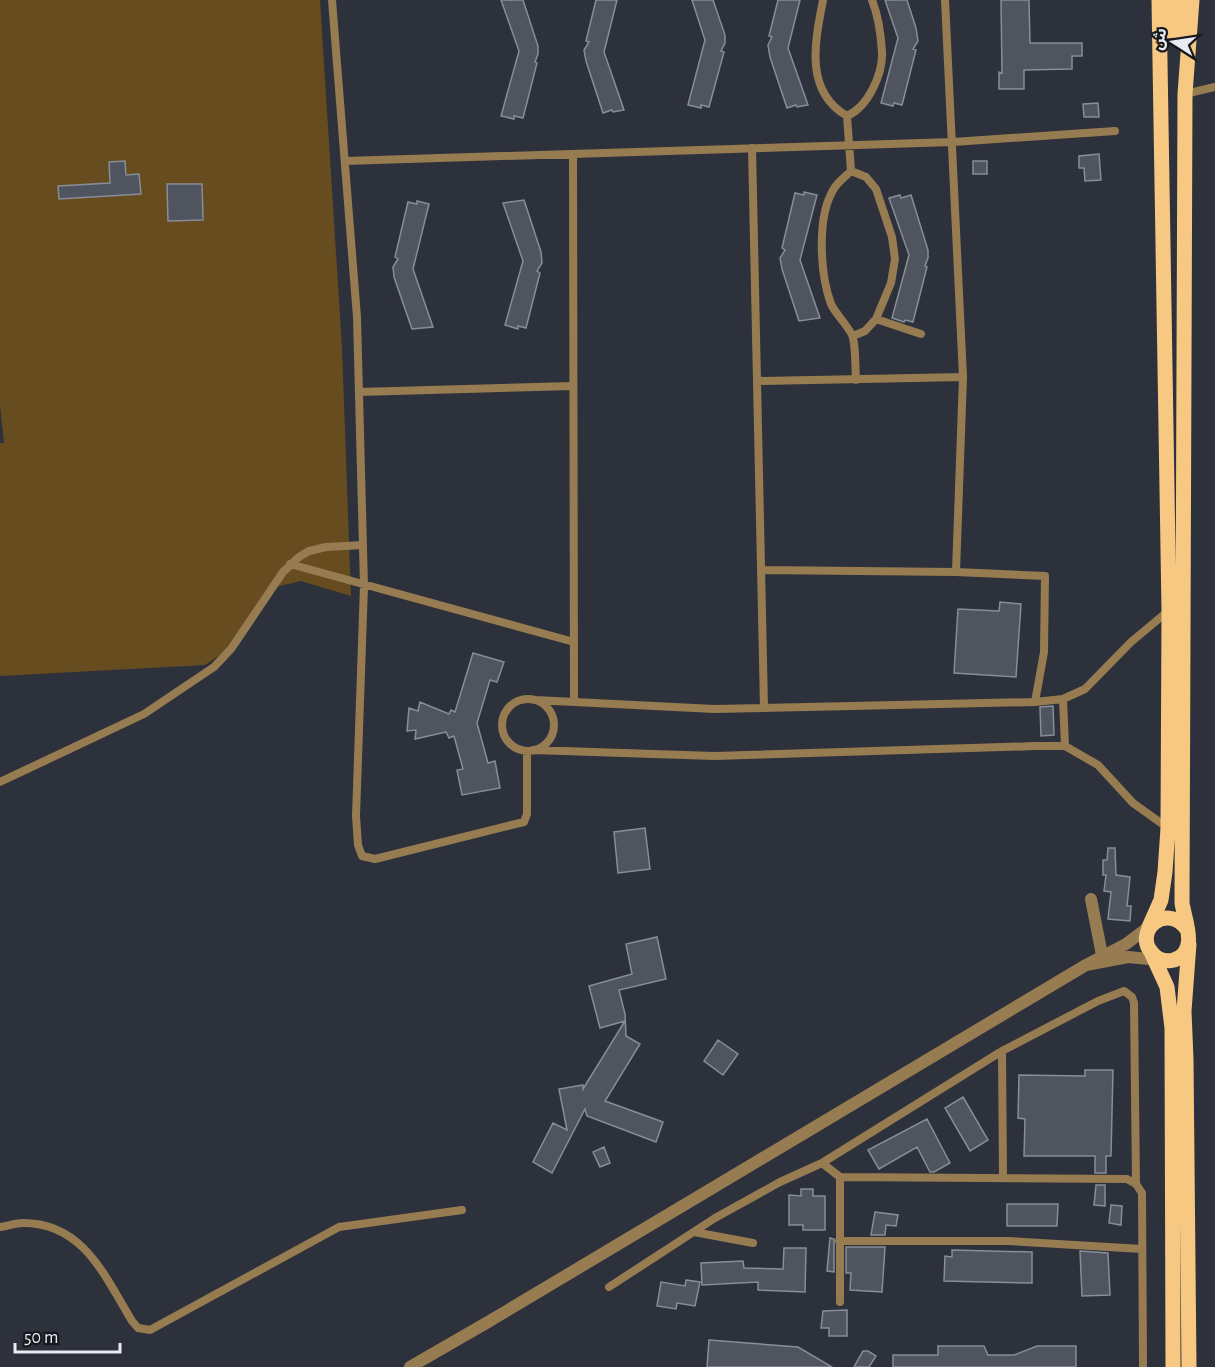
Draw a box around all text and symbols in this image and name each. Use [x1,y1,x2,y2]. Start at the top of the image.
north arrow [1143,12,1203,72]
text: ش [1149,27,1170,52]
scale bar [15,1316,120,1354]
text: 50 m [24,1329,58,1347]

